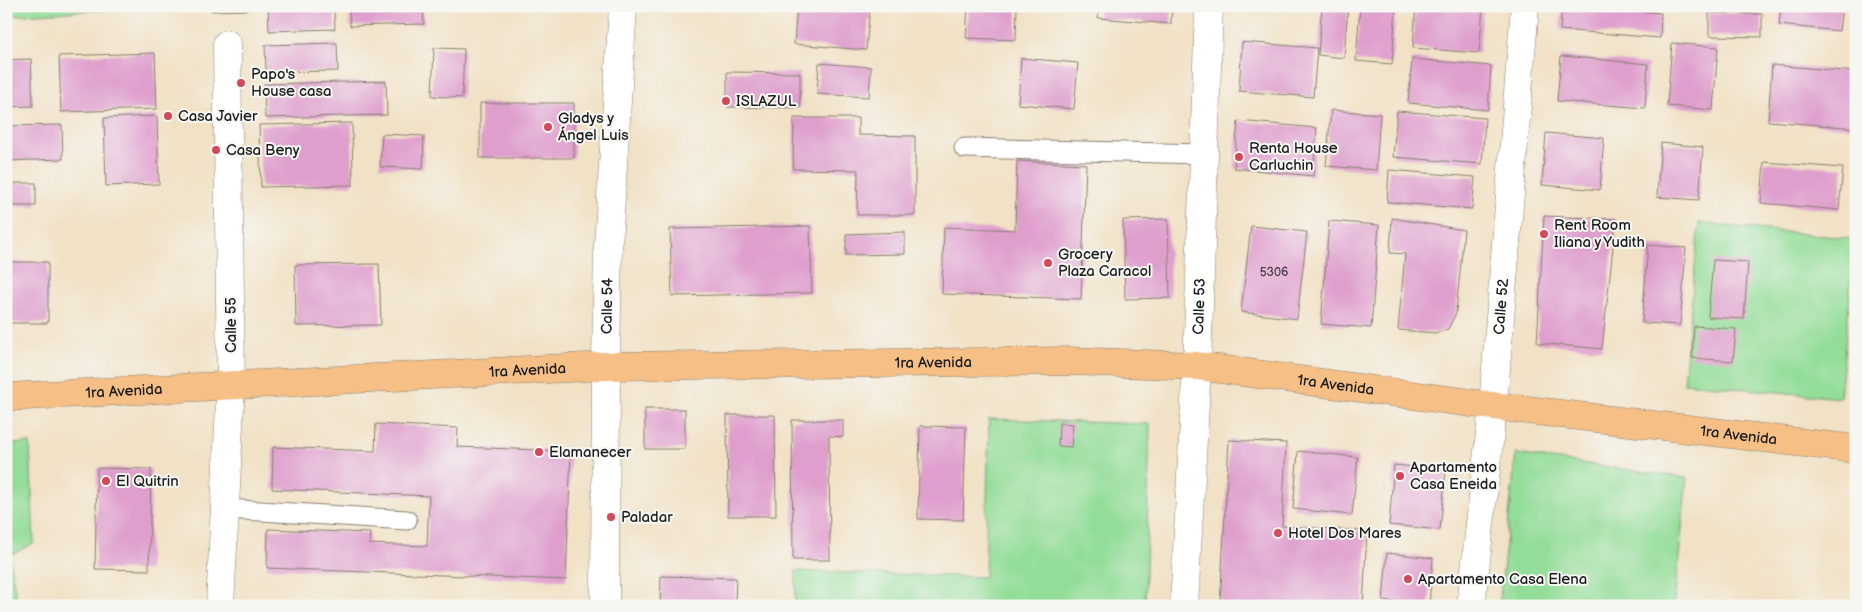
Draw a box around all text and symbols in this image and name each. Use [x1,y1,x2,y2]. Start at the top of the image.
place label: Papo's House casa [251,65,331,101]
marker: Papo's House casa [235,77,247,89]
place label: ISLAZUL [736,92,797,111]
marker: ISLAZUL [720,95,732,107]
place label: Casa Javier [178,107,258,126]
place label: Gladys y Ángel Luis [558,109,629,145]
marker: Casa Javier [162,110,174,122]
marker: Gladys y Ángel Luis [542,121,554,133]
place label: Renta House Carluchin [1249,139,1338,175]
place label: Casa Beny [226,141,300,160]
marker: Casa Beny [210,144,222,156]
marker: Renta House Carluchin [1233,151,1245,163]
place label: Rent Room Iliana y Yudith [1554,216,1645,252]
marker: Rent Room Iliana y Yudith [1538,228,1550,240]
place label: Grocery Plaza Caracol [1058,245,1151,281]
marker: Grocery Plaza Caracol [1042,257,1054,269]
house number: 5306 [1260,265,1288,280]
street label: Calle 54 [597,278,617,334]
street label: Calle 53 [1189,278,1209,335]
street label: Calle 52 [1489,278,1513,335]
street label: Calle 55 [222,297,241,353]
street label: 1ra Avenida [894,353,972,372]
street label: 1ra Avenida [488,359,566,382]
street label: 1ra Avenida [1296,370,1375,399]
street label: 1ra Avenida [85,379,163,402]
street label: 1ra Avenida [1699,421,1778,449]
place label: Elamanecer [549,443,632,462]
marker: Elamanecer [533,446,545,458]
place label: Apartamento Casa Eneida [1410,458,1497,494]
marker: Apartamento Casa Eneida [1394,470,1406,482]
place label: El Quitrin [116,472,179,491]
marker: El Quitrin [100,475,112,487]
place label: Paladar [621,508,673,527]
marker: Paladar [605,511,617,523]
place label: Hotel Dos Mares [1288,524,1402,543]
marker: Hotel Dos Mares [1272,527,1284,539]
place label: Apartamento Casa Elena [1418,570,1587,589]
marker: Apartamento Casa Elena [1402,573,1414,585]

